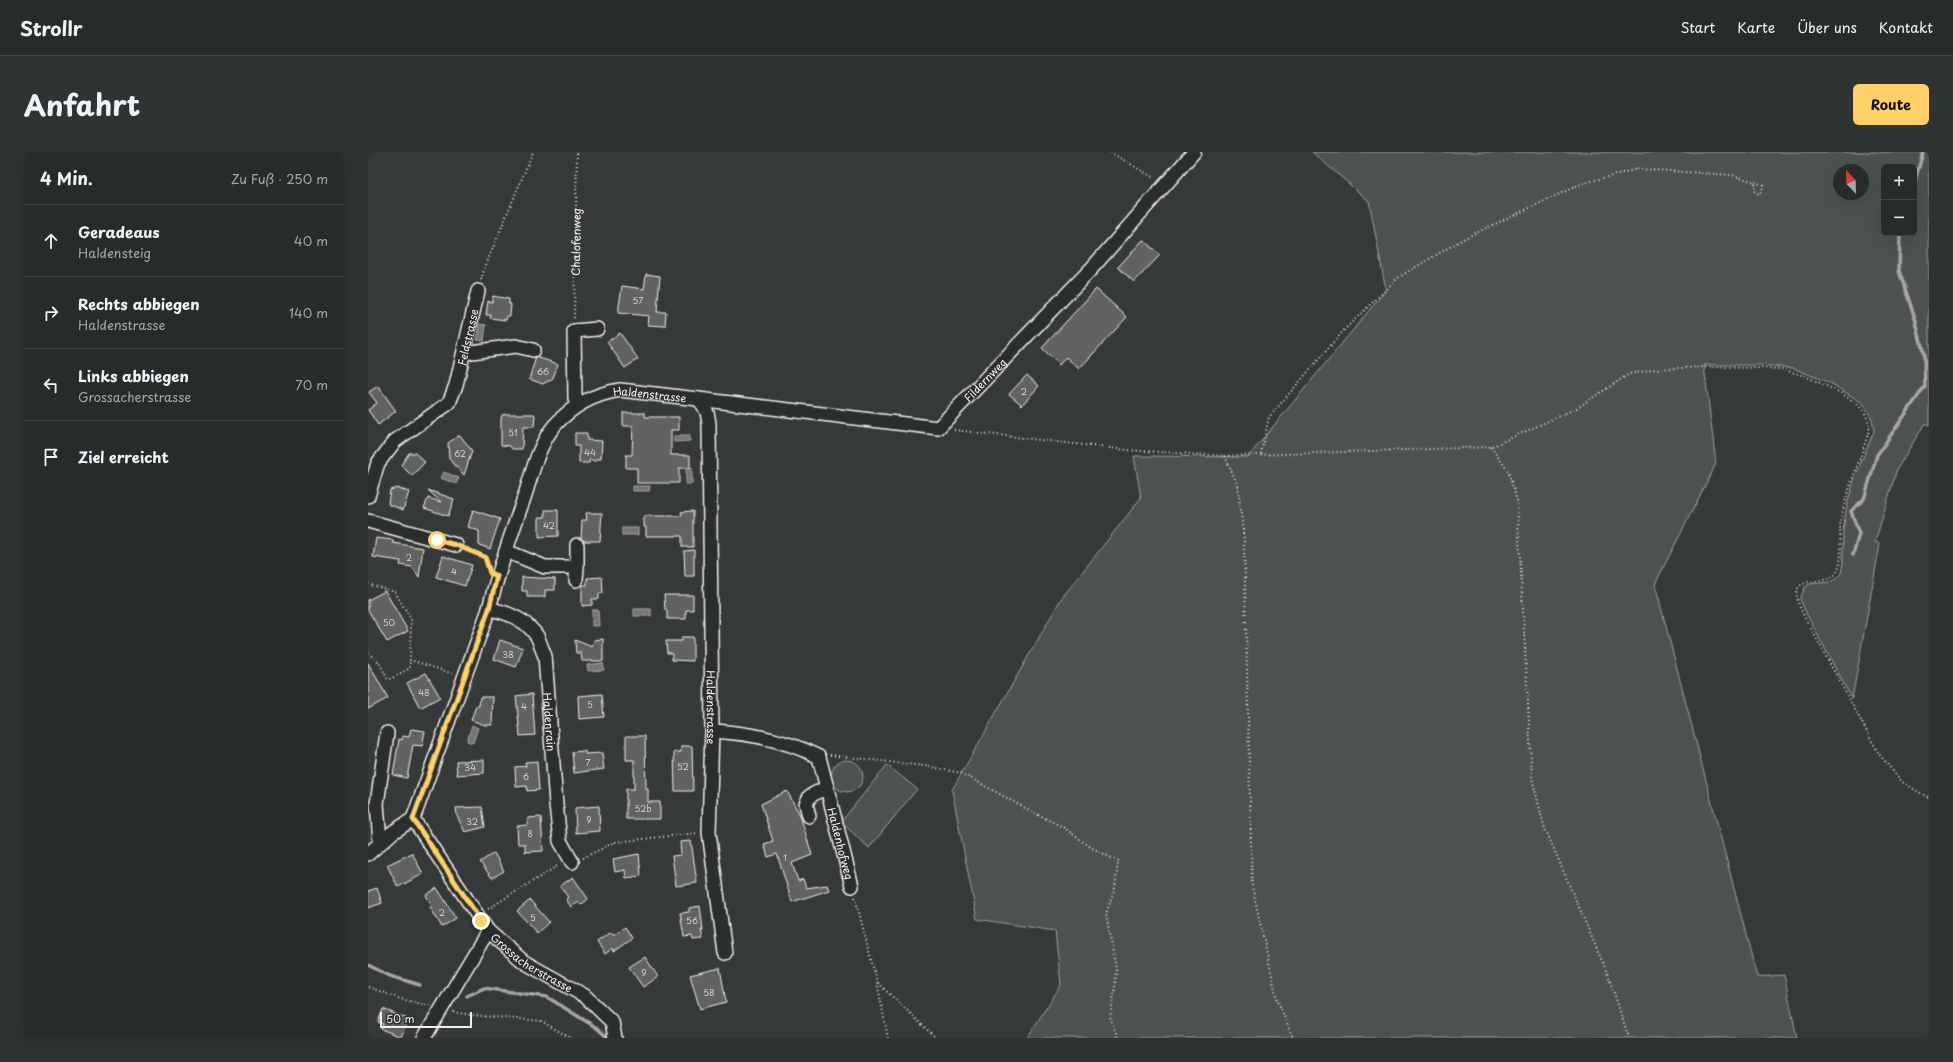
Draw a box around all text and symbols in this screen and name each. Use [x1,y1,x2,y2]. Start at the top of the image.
text: Strollr [20,14,83,42]
text: Start [1680,17,1715,38]
text: Karte [1737,17,1775,38]
text: Über uns [1797,17,1857,38]
text: Kontakt [1879,17,1933,38]
text: Anfahrt [24,83,140,126]
button: Route [1853,84,1929,125]
north arrow [1833,164,1869,200]
map controls [1881,164,1917,236]
button: + [1881,164,1917,200]
text: 4 Min. [40,165,93,191]
text: Zu Fuß · 250 m [231,169,328,188]
button: − [1881,200,1917,236]
street label: Chalofenweg [566,208,584,276]
text: Geradeaus [78,220,160,243]
icon: ahead [40,230,62,252]
text: 40 m [294,231,328,250]
text: Haldensteig [78,243,151,262]
text: Rechts abbiegen [78,292,199,315]
house number: 57 [633,293,643,307]
icon: right [40,302,62,324]
text: 140 m [289,303,328,322]
street label: Feldstrasse [452,307,482,367]
text: Haldenstrasse [78,315,165,334]
street label: Fildernweg [959,354,1010,405]
text: Links abbiegen [78,364,189,387]
house number: 66 [537,364,549,378]
icon: left [40,374,62,396]
text: 70 m [295,375,328,394]
street label: Haldenstrasse [611,381,688,406]
house number: 2 [1021,384,1027,398]
text: Grossacherstrasse [78,387,191,406]
house number: 51 [508,425,518,439]
text: Ziel erreicht [78,445,169,468]
house number: 44 [584,445,596,459]
icon: arrive [40,446,62,468]
house number: 62 [454,446,466,460]
house number: 42 [543,518,555,532]
route start [428,531,446,549]
house number: 2 [406,550,412,564]
house number: 4 [451,564,457,578]
house number: 50 [383,615,396,629]
house number: 38 [502,647,514,661]
street label: Haldenstrasse [703,670,721,745]
house number: 48 [418,685,430,699]
street label: Haldenrain [539,692,561,752]
house number: 5 [587,697,593,711]
house number: 4 [521,699,527,713]
house number: 7 [585,755,591,769]
house number: 52 [677,759,689,773]
house number: 34 [464,760,476,774]
house number: 6 [523,769,529,783]
house number: 52b [634,801,652,815]
street label: Haldenhofweg [824,805,858,881]
house number: 9 [586,812,592,826]
house number: 32 [466,814,478,828]
house number: 8 [527,826,533,840]
house number: 1 [783,850,787,864]
house number: 2 [439,905,445,919]
house number: 5 [530,910,536,924]
route end [472,912,490,930]
house number: 56 [686,913,698,927]
street label: Grossacherstrasse [487,929,576,996]
house number: 9 [641,965,647,979]
house number: 58 [703,985,715,999]
scale bar [380,1010,472,1029]
text: 50 m [386,1010,415,1027]

